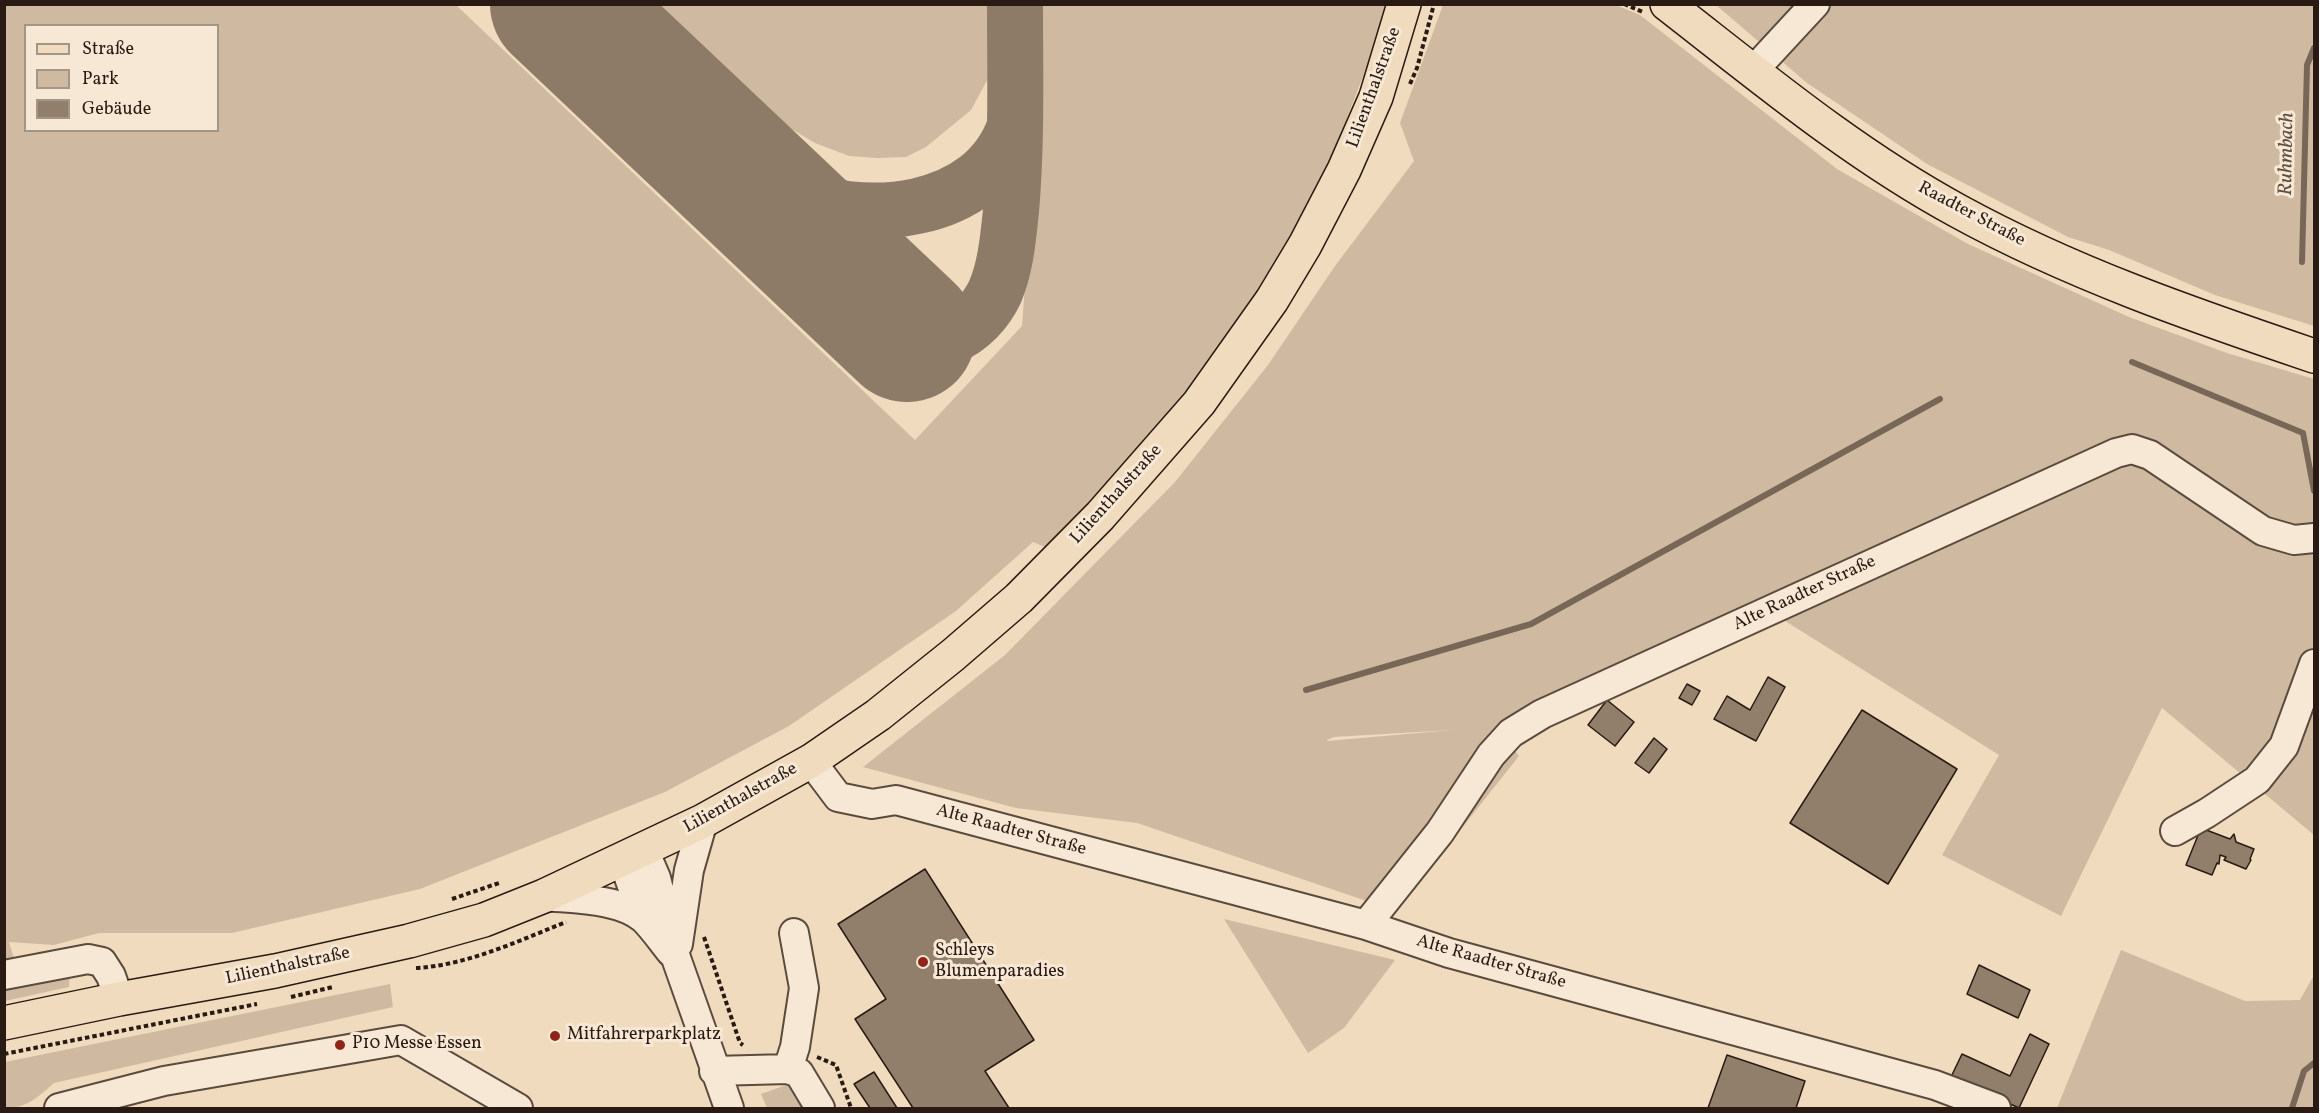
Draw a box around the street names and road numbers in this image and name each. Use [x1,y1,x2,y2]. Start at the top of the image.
street label: Lilienthalstraße [1343,25,1407,151]
street label: Raadter Straße [1914,178,2028,252]
street label: Lilienthalstraße [1067,441,1167,549]
street label: Alte Raadter Straße [1730,552,1880,636]
street label: Lilienthalstraße [680,759,802,839]
street label: Alte Raadter Straße [934,801,1088,861]
street label: Alte Raadter Straße [1414,931,1568,995]
street label: Lilienthalstraße [224,943,352,991]

